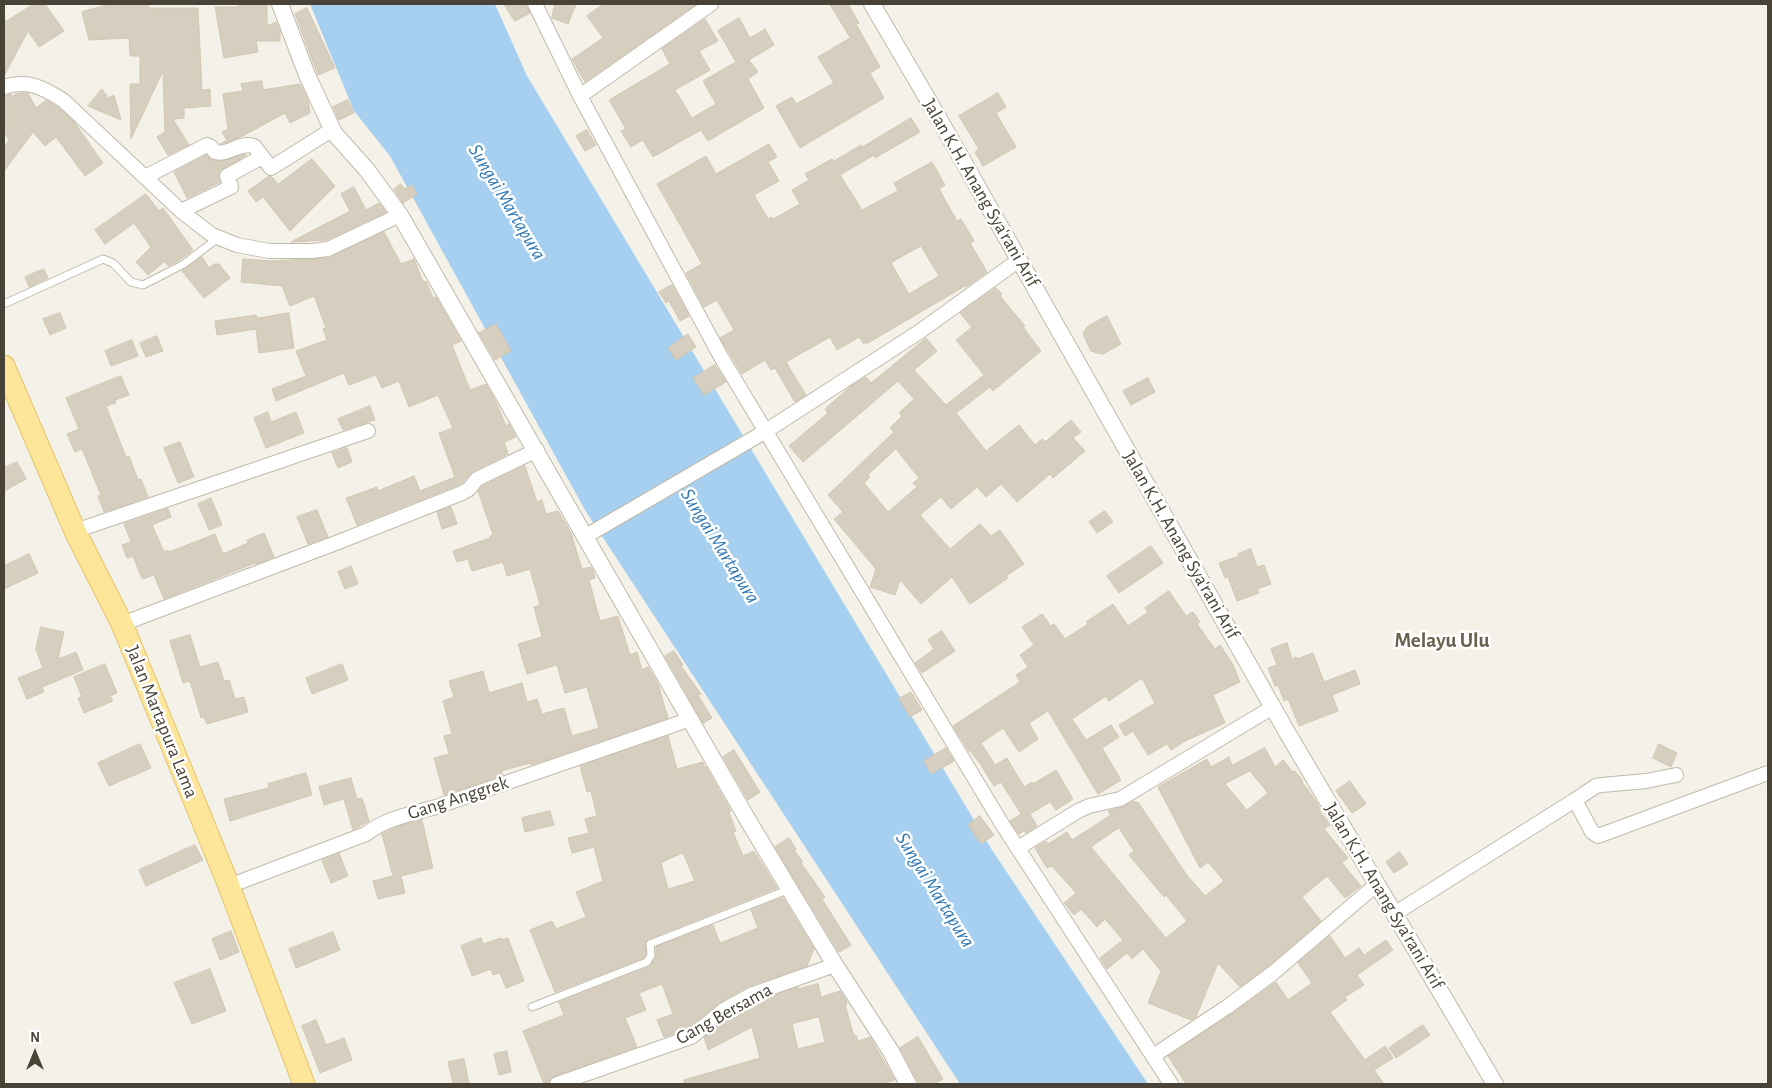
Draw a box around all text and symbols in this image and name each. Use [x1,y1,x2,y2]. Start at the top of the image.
street label: Jalan K.H. Anang Sya'rani Arif [918,95,1044,291]
water label: Sungai Martapura [463,140,551,264]
street label: Jalan K.H. Anang Sya'rani Arif [1118,447,1244,643]
water label: Sungai Martapura [675,484,765,608]
district label: Melayu Ulu [1394,628,1490,654]
street label: Jalan Martapura Lama [121,642,203,802]
street label: Gang Anggrek [405,771,511,825]
street label: Jalan K.H. Anang Sya'rani Arif [1319,799,1449,993]
water label: Sungai Martapura [890,828,980,952]
street label: Gang Bersama [672,978,776,1050]
north arrow [10,1028,60,1078]
text: N [30,1031,40,1045]

